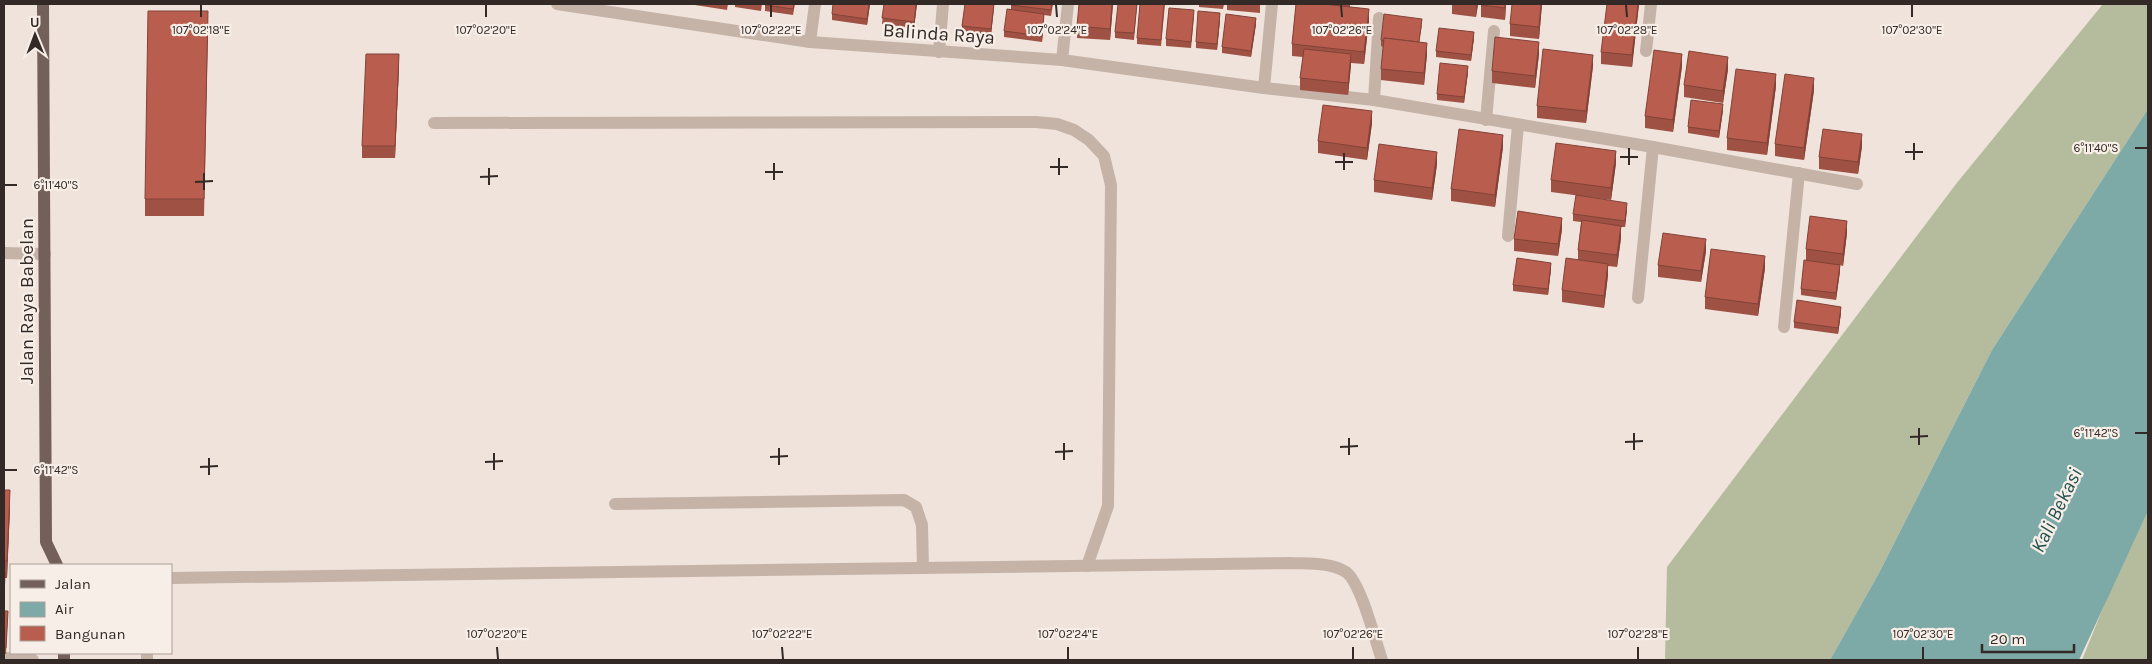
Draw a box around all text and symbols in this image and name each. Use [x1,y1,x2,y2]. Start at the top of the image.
north arrow [10,10,60,60]
text: U [30,14,40,31]
street label: Balinda Raya [882,19,996,49]
text: 107°02'18"E [172,23,230,37]
text: 107°02'20"E [456,23,517,37]
text: 107°02'22"E [741,23,801,37]
text: 107°02'24"E [1027,23,1087,37]
text: 107°02'26"E [1312,23,1372,37]
text: 107°02'28"E [1596,23,1658,37]
text: 107°02'30"E [1881,23,1943,37]
text: 6°11'40"S [2073,141,2119,155]
text: 6°11'40"S [33,178,79,192]
street label: Jalan Raya Babelan [16,218,38,384]
text: 6°11'42"S [2073,426,2119,440]
text: 6°11'42"S [33,463,79,477]
water label: Kali Bekasi [2026,464,2087,556]
legend [10,564,172,654]
text: Jalan [55,575,91,593]
text: Air [55,600,74,618]
scale bar [1982,622,2074,654]
text: Bangunan [55,625,126,643]
text: 107°02'20"E [467,627,528,641]
text: 107°02'22"E [752,627,812,641]
text: 107°02'24"E [1038,627,1098,641]
text: 107°02'26"E [1323,627,1383,641]
text: 107°02'28"E [1607,627,1669,641]
text: 107°02'30"E [1892,627,1954,641]
text: 20 m [1990,630,2025,648]

